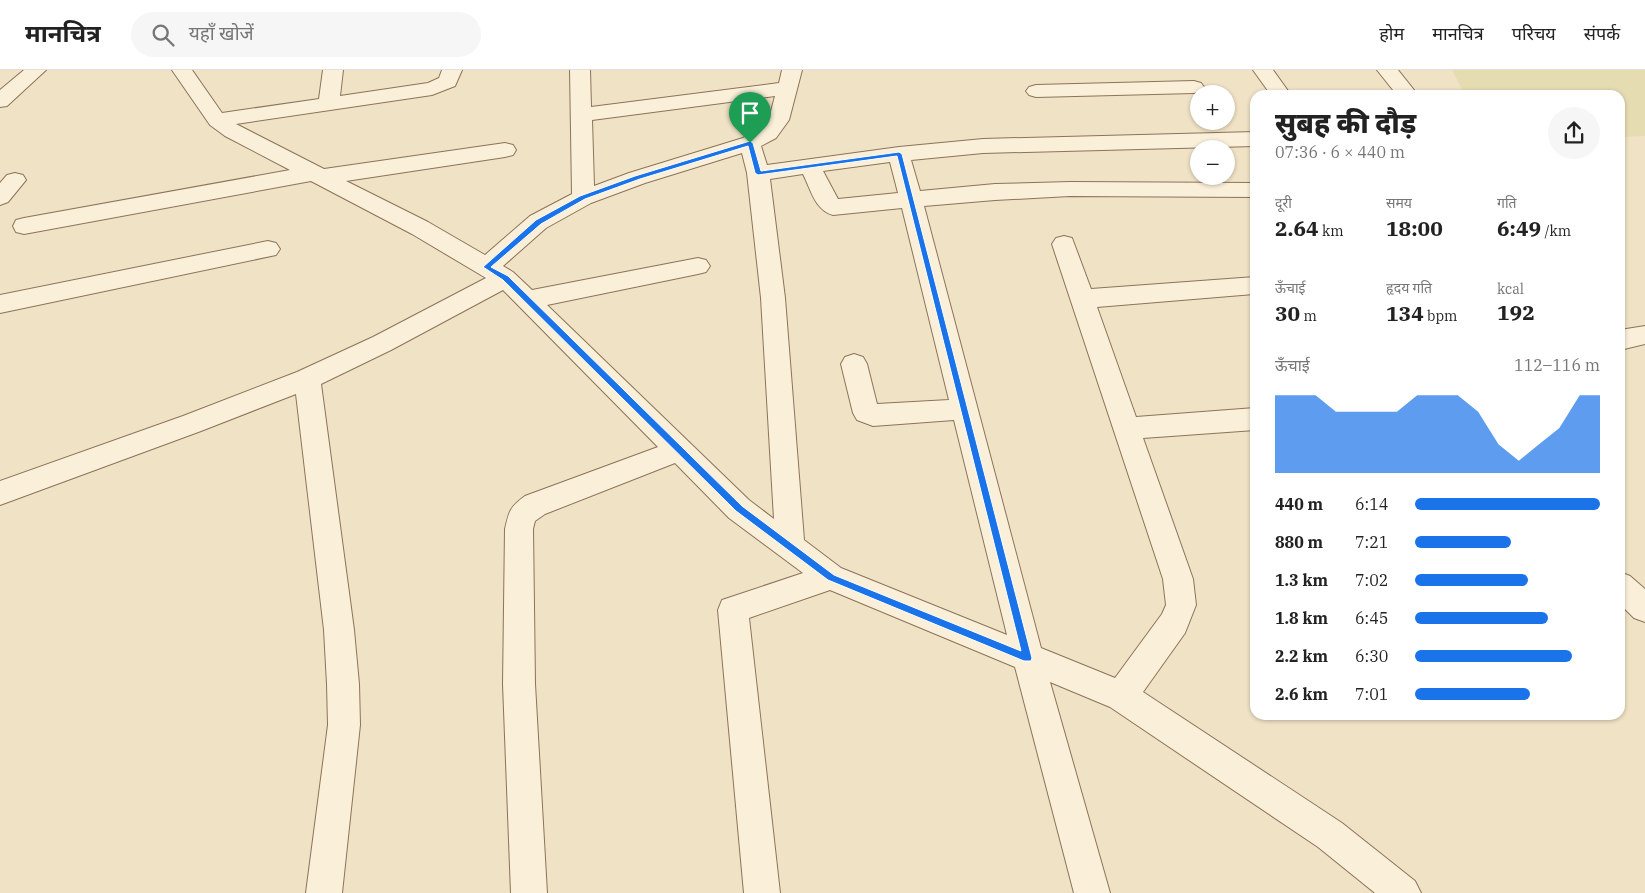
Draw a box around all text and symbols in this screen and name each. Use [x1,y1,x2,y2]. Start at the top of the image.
search box [131,12,481,57]
text: मानचित्र [25,17,101,49]
icon: search [149,21,177,49]
text: यहाँ खोजें [189,21,254,45]
text: होम [1379,22,1404,45]
text: मानचित्र [1432,22,1484,45]
text: परिचय [1512,22,1556,45]
text: संपर्क [1584,22,1620,45]
map controls [1190,85,1235,185]
button: + [1190,85,1235,130]
pin [729,92,771,143]
icon: arrive [736,99,764,127]
text: सुबह की दौड़ [1275,104,1416,141]
button: share [1548,107,1600,159]
button: − [1190,140,1235,185]
text: 07:36 · 6 × 440 m [1275,142,1405,162]
text: दूरी [1275,194,1292,212]
text: समय [1386,194,1412,212]
text: गति [1497,194,1517,212]
text: 2.64 [1275,214,1319,242]
text: 18:00 [1386,214,1443,242]
text: 6:49 [1497,214,1541,242]
text: km [1319,222,1344,240]
text: /km [1541,222,1571,240]
text: ऊँचाई [1275,279,1305,297]
text: हृदय गति [1386,279,1432,297]
text: kcal [1497,280,1524,298]
text: 192 [1497,298,1535,326]
text: 30 [1275,299,1300,327]
text: 134 [1386,299,1424,327]
text: m [1300,307,1317,325]
text: bpm [1424,307,1457,325]
text: ऊँचाई [1275,355,1310,375]
text: 112–116 m [1514,355,1600,375]
text: 440 m [1275,494,1323,514]
text: 6:14 [1355,494,1388,514]
text: 880 m [1275,532,1323,552]
text: 7:21 [1355,532,1388,552]
text: 1.3 km [1275,570,1328,590]
text: 7:02 [1355,570,1388,590]
text: 1.8 km [1275,608,1328,628]
text: 6:45 [1355,608,1388,628]
text: 2.2 km [1275,646,1328,666]
text: 6:30 [1355,646,1388,666]
text: 2.6 km [1275,684,1328,704]
text: 7:01 [1355,684,1388,704]

